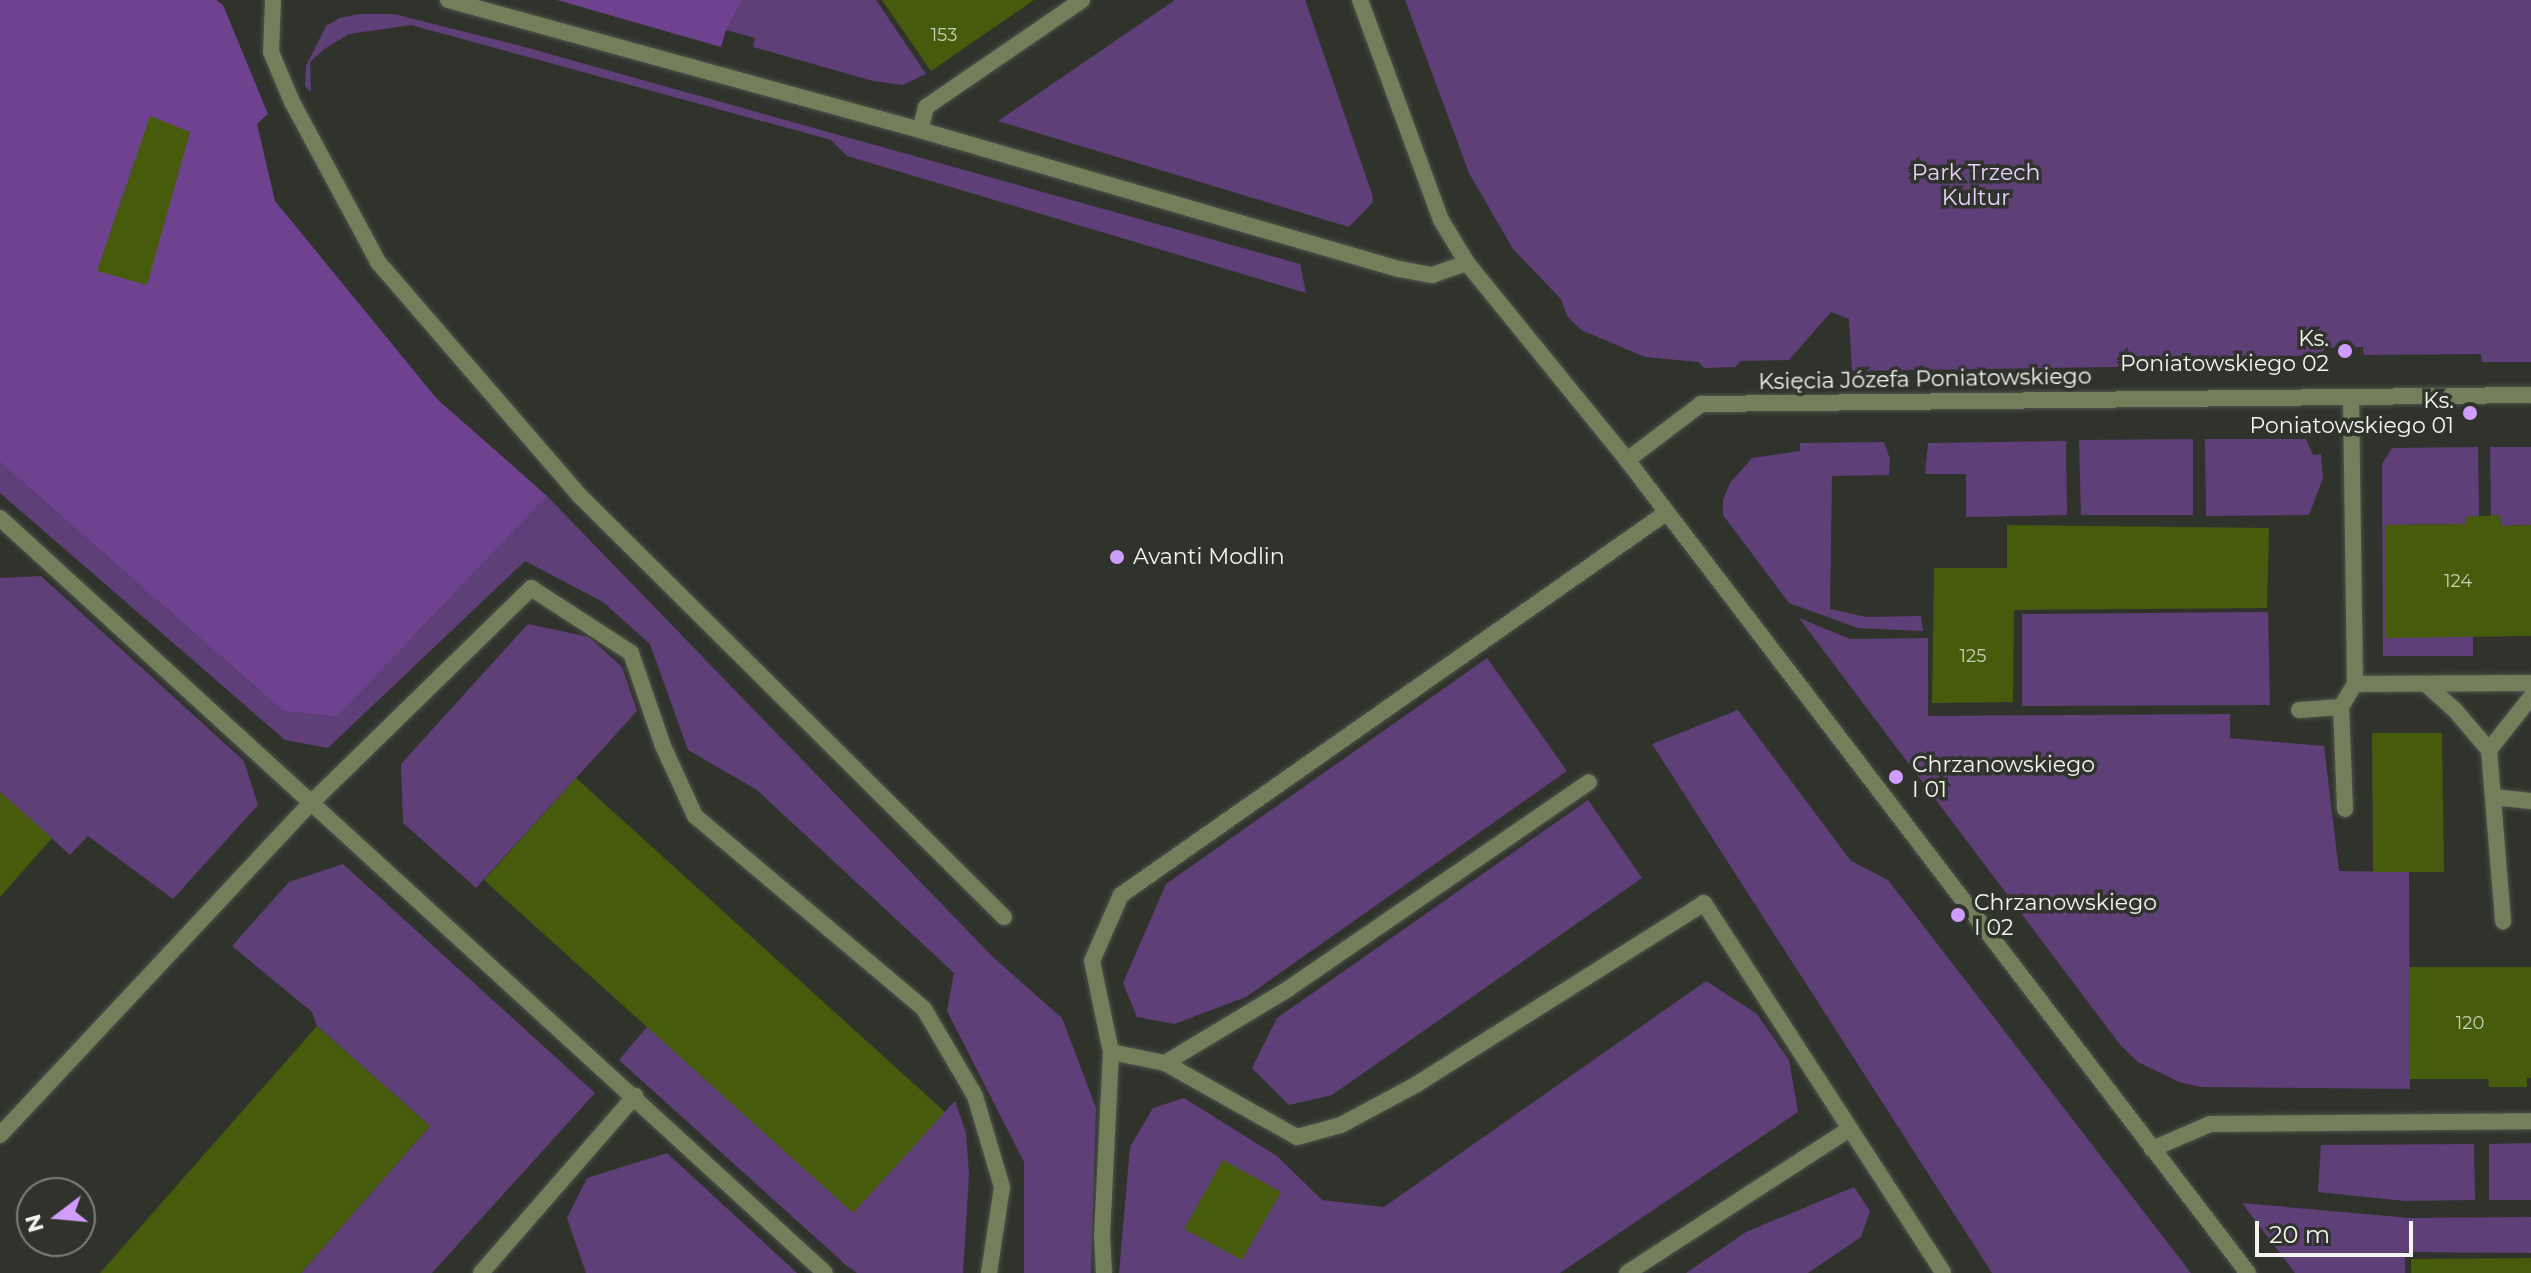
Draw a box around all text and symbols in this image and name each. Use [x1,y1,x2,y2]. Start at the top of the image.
house number: 153 [931,24,957,46]
park label: Park Trzech Kultur [1912,159,2040,210]
place label: Ks. Poniatowskiego 02 [2120,325,2329,376]
marker: Ks. Poniatowskiego 02 [2336,342,2354,360]
street label: Księcia Józefa Poniatowskiego [1758,363,2092,395]
place label: Ks. Poniatowskiego 01 [2250,387,2454,438]
marker: Ks. Poniatowskiego 01 [2461,404,2479,422]
place label: Avanti Modlin [1133,544,1285,570]
marker: Avanti Modlin [1108,548,1126,566]
house number: 124 [2444,570,2472,592]
house number: 125 [1960,645,1986,667]
place label: Chrzanowskiego I 01 [1912,751,2095,802]
marker: Chrzanowskiego I 01 [1887,768,1905,786]
place label: Chrzanowskiego I 02 [1974,889,2157,940]
marker: Chrzanowskiego I 02 [1949,906,1967,924]
house number: 120 [2456,1012,2484,1034]
north arrow [16,1177,96,1257]
scale bar [2259,1205,2417,1255]
text: N [19,1211,50,1235]
text: 20 m [2269,1220,2330,1249]

